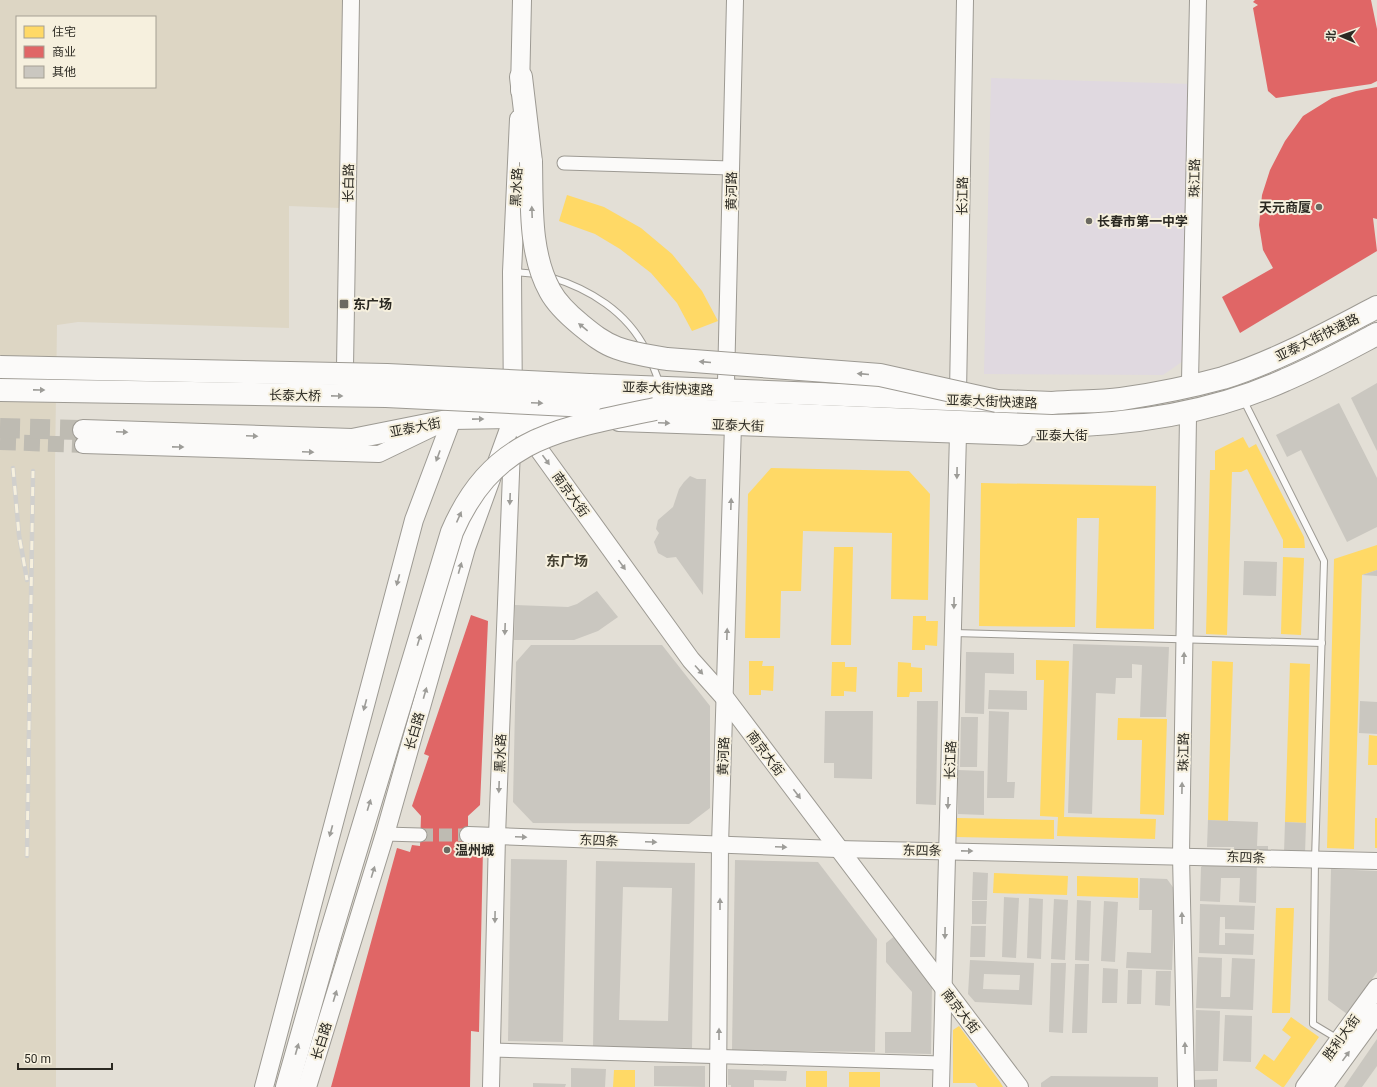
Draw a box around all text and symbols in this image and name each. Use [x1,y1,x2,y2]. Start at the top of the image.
legend [16,16,156,88]
north arrow [1321,16,1361,56]
text: 住宅 [52,25,76,39]
text: 北 [1325,30,1338,41]
text: 商业 [52,45,76,59]
text: 其他 [52,65,76,79]
street label: 珠江路 [1187,158,1202,198]
street label: 长白路 [341,163,356,203]
street label: 黑水路 [508,167,525,207]
street label: 黄河路 [724,171,739,211]
street label: 长江路 [955,176,970,216]
place label: 天元商厦 [1259,200,1311,215]
marker: 天元商厦 [1314,202,1324,212]
one-way arrow [529,206,536,218]
place label: 长春市第一中学 [1097,214,1188,229]
marker: 长春市第一中学 [1084,216,1094,226]
place label: 东广场 [353,297,392,312]
marker: 东广场 [338,298,350,310]
street label: 亚泰大街快速路 [1273,311,1361,364]
one-way arrow [578,322,588,331]
one-way arrow [699,358,711,365]
one-way arrow [857,371,869,378]
street label: 亚泰大街快速路 [622,379,714,398]
one-way arrow [33,387,45,394]
street label: 长泰大桥 [269,388,321,403]
one-way arrow [331,392,343,399]
street label: 亚泰大街快速路 [946,392,1038,411]
one-way arrow [531,400,543,407]
street label: 亚泰大街 [388,415,442,440]
one-way arrow [472,416,485,422]
street label: 亚泰大街 [712,417,764,434]
one-way arrow [658,420,671,426]
one-way arrow [116,428,128,435]
street label: 亚泰大街 [1036,428,1088,443]
one-way arrow [246,432,258,439]
one-way arrow [172,444,185,450]
one-way arrow [302,448,314,455]
one-way arrow [435,450,441,462]
one-way arrow [542,454,550,465]
one-way arrow [954,467,960,480]
street label: 南京大街 [549,469,592,520]
one-way arrow [506,493,513,505]
one-way arrow [728,497,734,510]
one-way arrow [456,510,462,522]
district label: 东广场 [546,553,588,569]
one-way arrow [618,560,626,570]
one-way arrow [457,562,463,574]
one-way arrow [395,573,401,586]
one-way arrow [951,597,958,609]
one-way arrow [501,623,508,635]
one-way arrow [724,627,730,640]
one-way arrow [416,634,422,646]
one-way arrow [1181,652,1188,664]
one-way arrow [695,664,704,675]
one-way arrow [422,687,428,699]
one-way arrow [361,699,367,711]
street label: 长白路 [402,710,427,752]
street label: 南京大街 [744,728,787,779]
street label: 珠江路 [1176,732,1191,772]
street label: 黑水路 [492,733,509,773]
street label: 黄河路 [715,736,732,776]
street label: 长江路 [942,740,959,780]
one-way arrow [495,781,502,793]
one-way arrow [1179,781,1185,794]
one-way arrow [792,789,800,799]
one-way arrow [945,797,952,809]
one-way arrow [366,799,372,811]
one-way arrow [328,825,334,837]
street label: 东四条 [579,832,619,849]
one-way arrow [515,834,528,840]
one-way arrow [645,839,658,845]
place label: 温州城 [455,843,494,858]
street label: 东四条 [902,843,942,858]
one-way arrow [775,844,788,850]
marker: 温州城 [442,845,452,855]
one-way arrow [961,848,974,854]
street label: 东四条 [1226,849,1266,866]
one-way arrow [370,866,376,878]
one-way arrow [717,897,723,910]
one-way arrow [492,911,498,924]
one-way arrow [1179,911,1185,924]
one-way arrow [942,927,948,940]
street label: 南京大街 [939,986,983,1036]
one-way arrow [332,990,338,1002]
street label: 胜利大街 [1320,1012,1363,1063]
street label: 长白路 [309,1020,334,1062]
one-way arrow [716,1027,722,1040]
one-way arrow [1182,1041,1188,1054]
one-way arrow [295,1043,301,1056]
scale bar [18,1045,112,1071]
one-way arrow [1342,1050,1350,1061]
text: 50 m [24,1052,51,1066]

